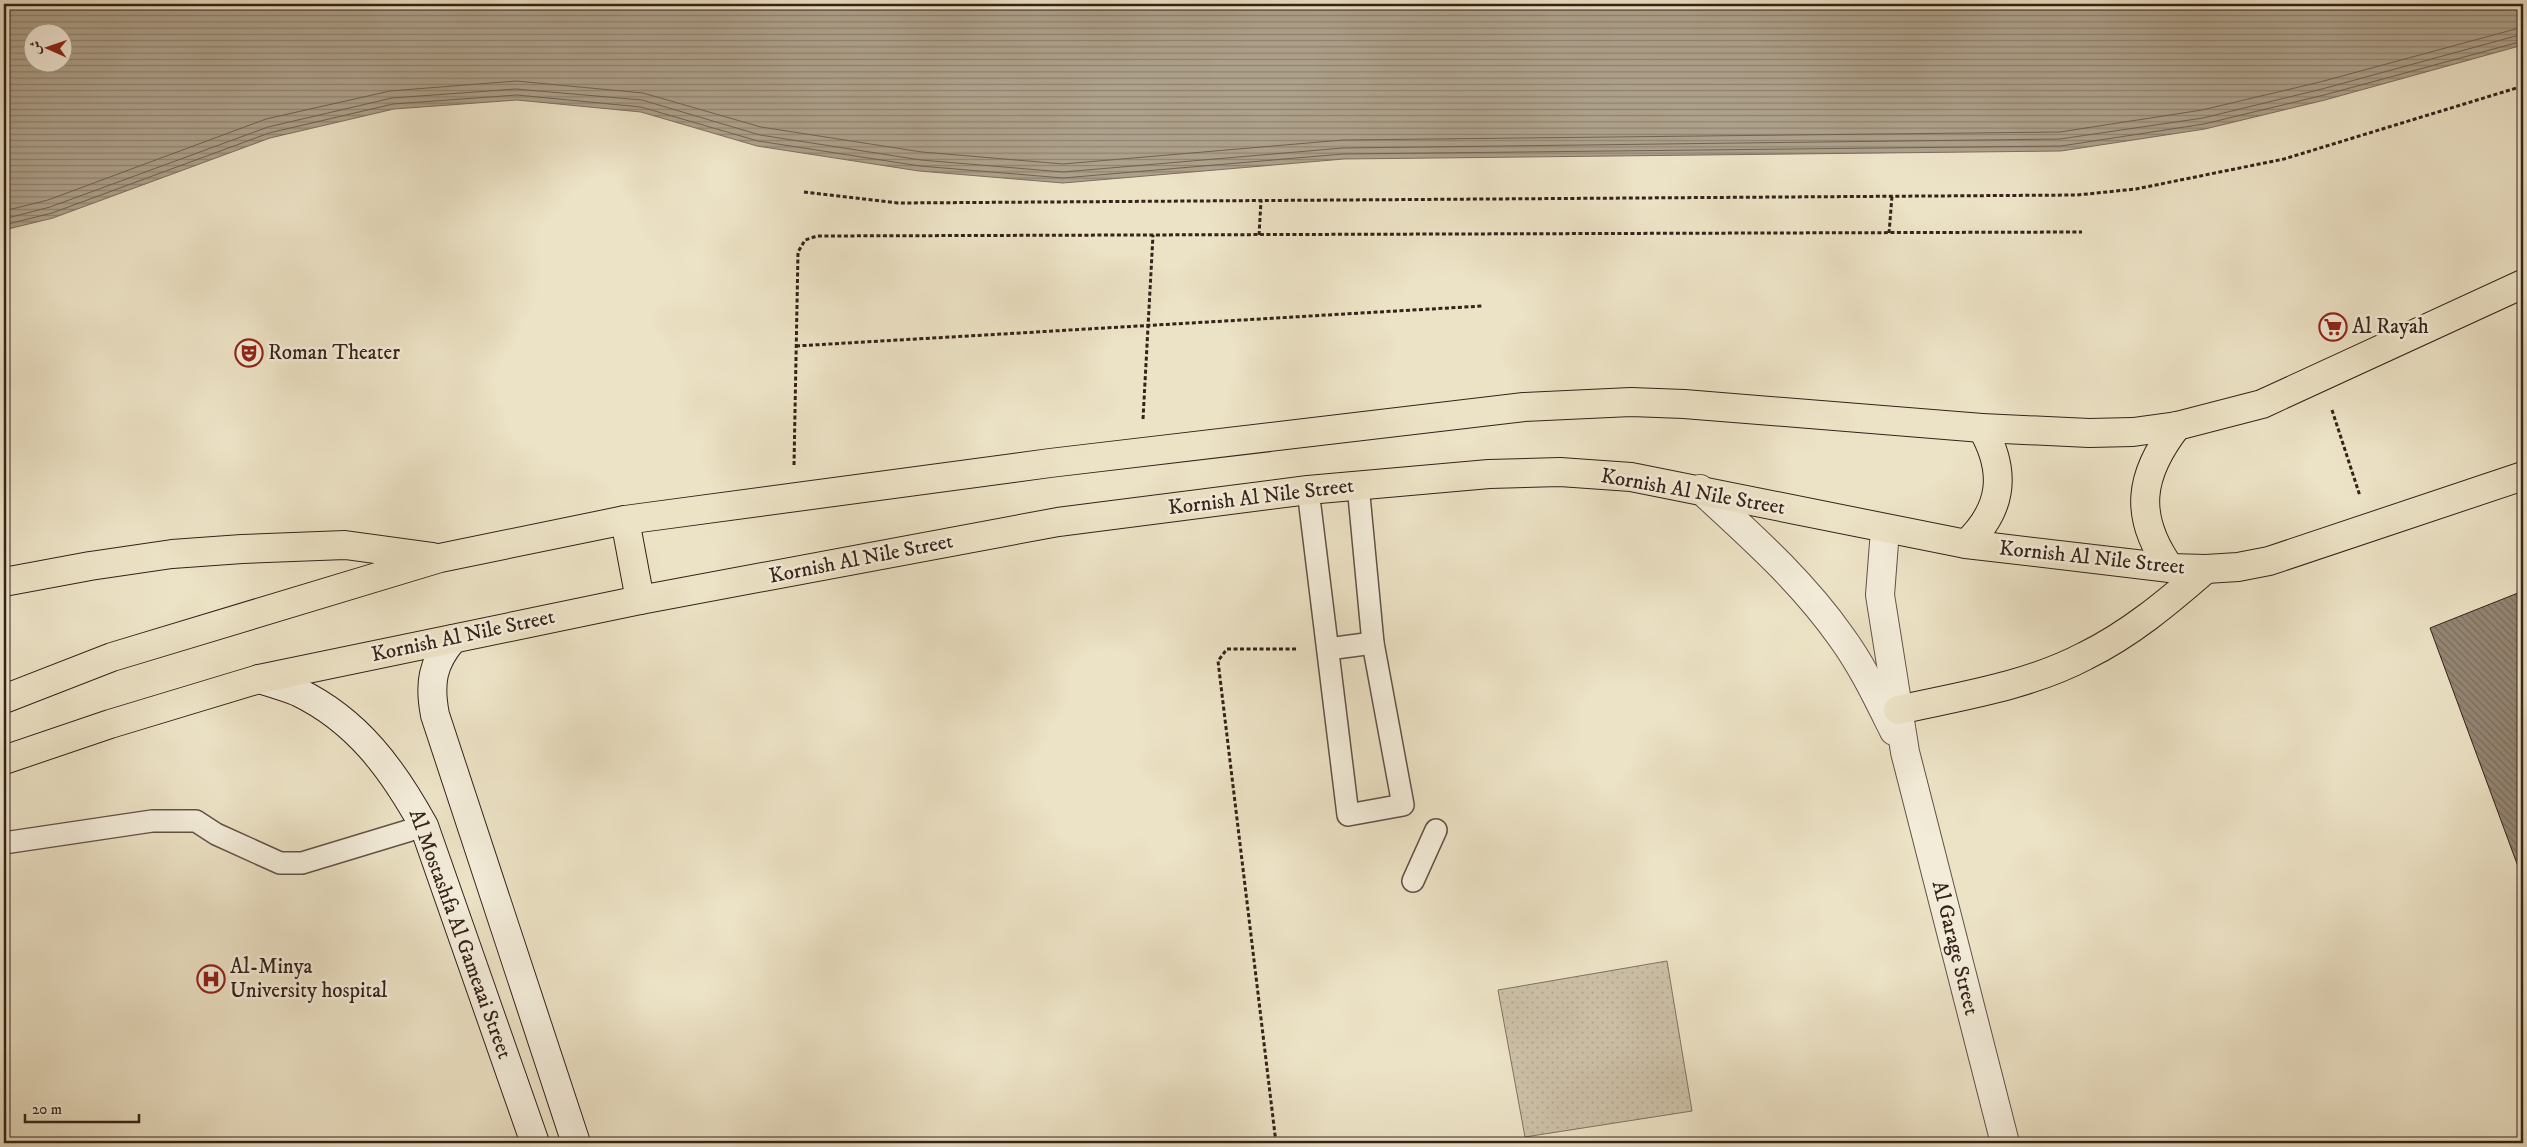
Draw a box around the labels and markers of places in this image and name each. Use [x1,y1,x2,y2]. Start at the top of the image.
supermarket icon: Al Rayah [2318,312,2348,342]
place label: Al Rayah [2352,314,2429,340]
theatre icon: Roman Theater [234,338,264,368]
place label: Roman Theater [268,340,400,366]
place label: Al-Minya University hospital [230,954,388,1004]
hospital icon: Al-Minya University hospital [196,964,226,994]

